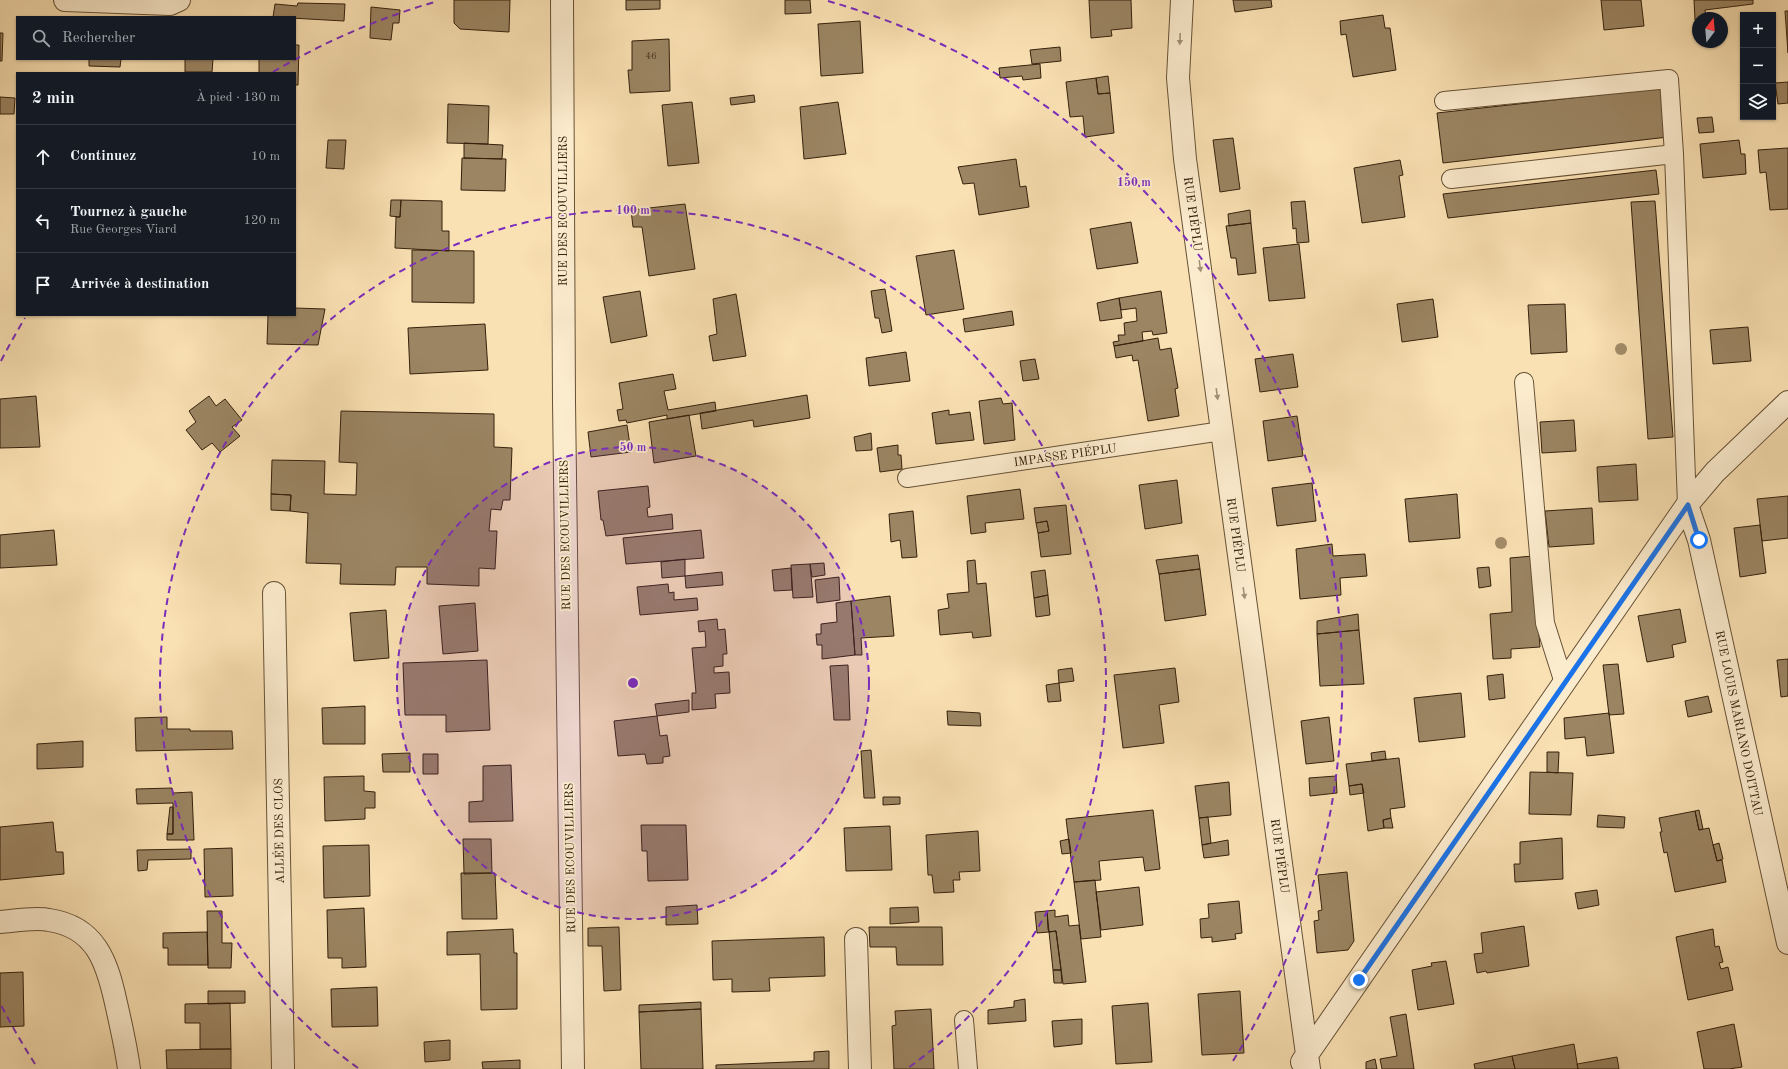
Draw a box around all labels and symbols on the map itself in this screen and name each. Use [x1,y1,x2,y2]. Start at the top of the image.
north arrow [1692,12,1728,48]
one-way arrow [1177,33,1183,46]
house number: 46 [645,51,657,61]
street label: RUE DES ECOUVILLIERS [558,136,570,286]
text: 150 m [1117,176,1151,189]
street label: RUE PIÉPLU [1181,176,1206,253]
text: 100 m [616,205,650,217]
one-way arrow [1197,260,1203,272]
one-way arrow [1214,388,1220,401]
street label: IMPASSE PIÉPLU [1013,440,1118,469]
text: 50 m [620,441,647,454]
street label: RUE DES ECOUVILLIERS [559,460,573,610]
street label: RUE PIÉPLU [1224,497,1249,574]
route start [1690,531,1708,549]
one-way arrow [1241,587,1247,599]
street label: RUE LOUIS MARIANO DOITTAU [1712,629,1764,818]
centre of rings [626,676,640,690]
street label: ALLÉE DES CLOS [270,778,287,884]
street label: RUE DES ECOUVILLIERS [564,783,578,933]
street label: RUE PIÉPLU [1268,818,1293,895]
route end [1350,971,1368,989]

